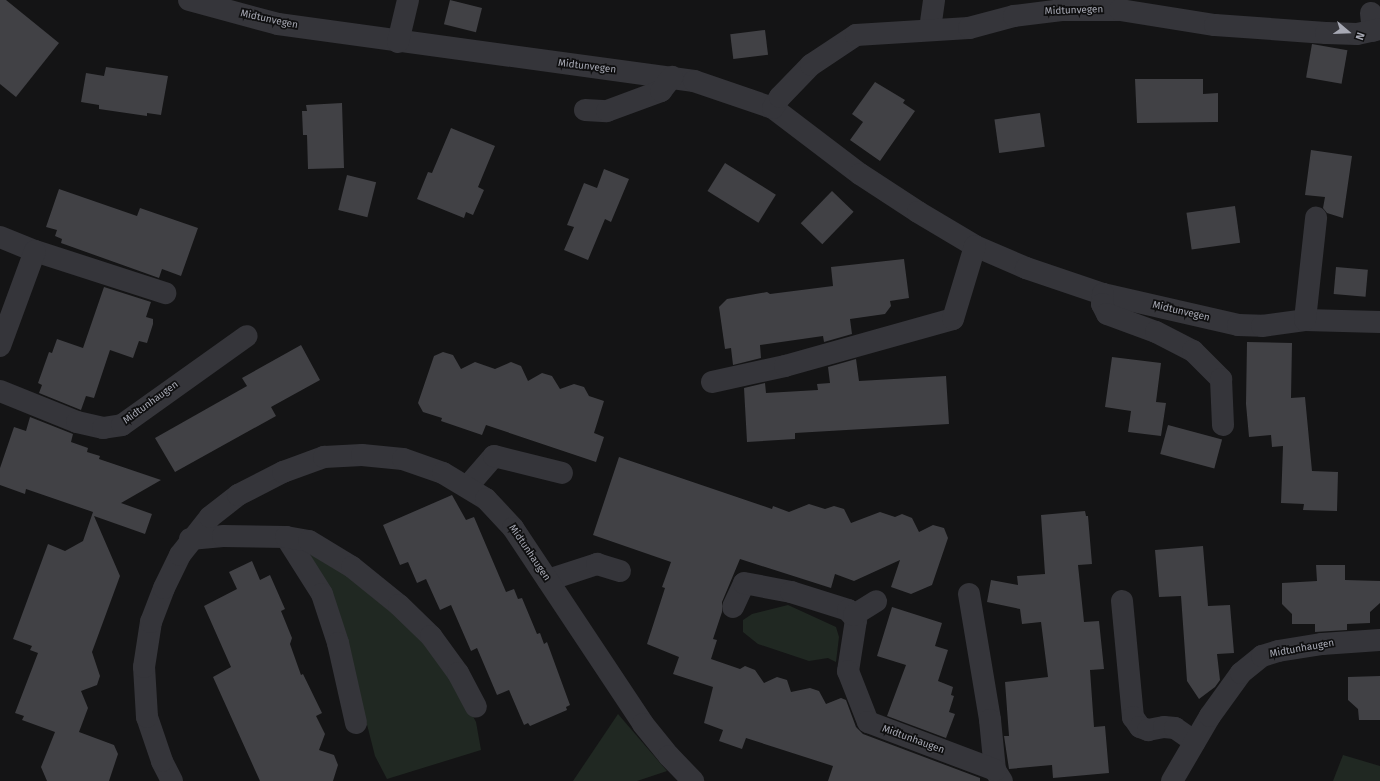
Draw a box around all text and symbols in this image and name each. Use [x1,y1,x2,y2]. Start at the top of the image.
street label: Midtunvegen [1045,4,1103,18]
street label: Midtunvegen [239,8,299,32]
north arrow [1328,12,1368,52]
text: N [1352,30,1367,42]
street label: Midtunvegen [557,57,617,77]
street label: Midtunvegen [1151,300,1211,324]
street label: Midtunhaugen [121,379,181,427]
street label: Midtunhaugen [506,523,552,583]
street label: Midtunhaugen [1269,637,1335,661]
street label: Midtunhaugen [880,723,946,757]

